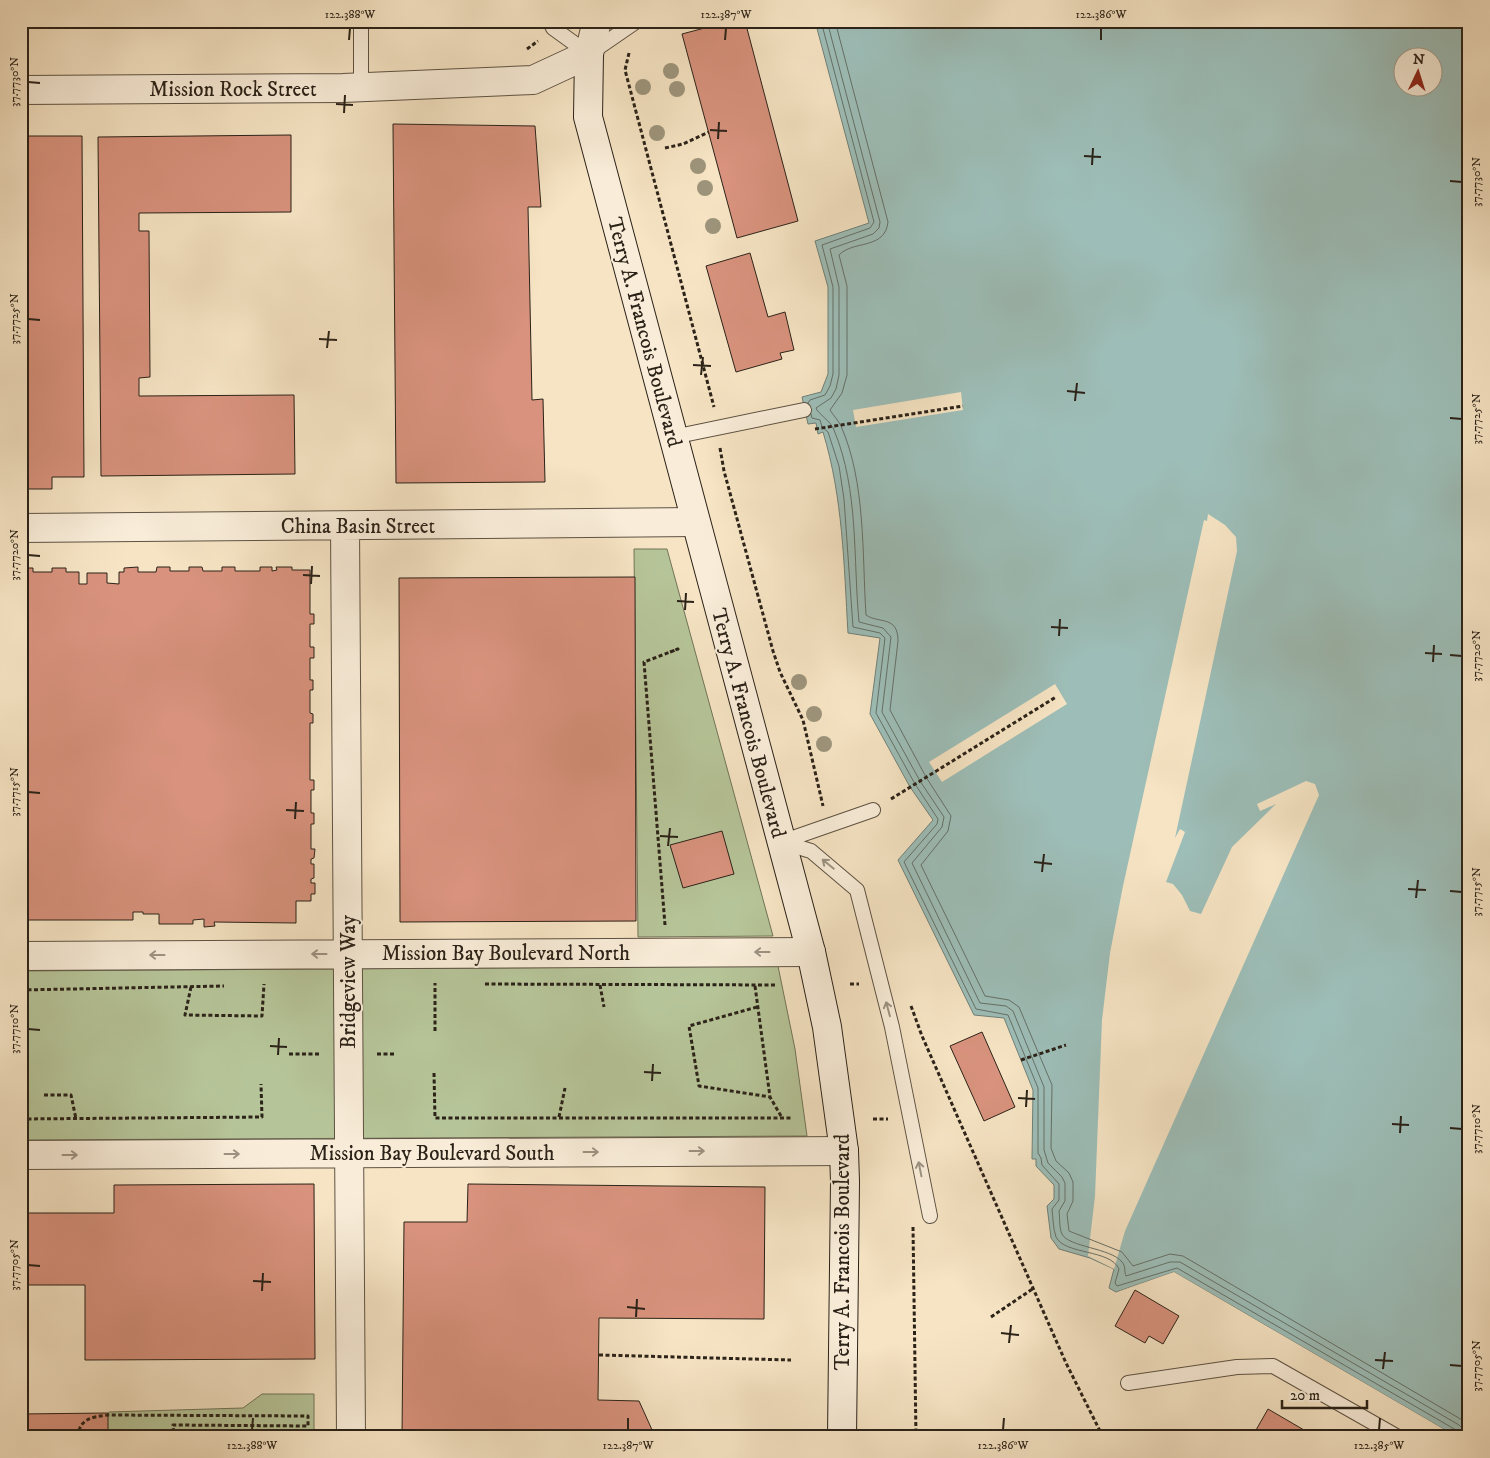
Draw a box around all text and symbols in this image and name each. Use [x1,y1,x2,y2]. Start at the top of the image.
text: 122.388°W [325,7,376,22]
text: 122.387°W [701,7,752,22]
text: 122.386°W [1076,7,1127,22]
north arrow [1392,48,1442,98]
text: N [1412,51,1426,69]
text: 37.7730°N [7,57,22,107]
street label: Mission Rock Street [149,77,317,103]
text: 37.7730°N [1469,157,1484,207]
street label: Terry A. Francois Boulevard [601,215,687,450]
text: 37.7725°N [7,293,22,344]
text: 37.7725°N [1469,393,1484,444]
street label: China Basin Street [281,514,436,540]
text: 37.7720°N [7,529,22,581]
street label: Terry A. Francois Boulevard [705,606,791,841]
text: 37.7720°N [1469,630,1484,682]
text: 37.7715°N [7,767,22,817]
one-way arrow [821,859,834,870]
text: 37.7715°N [1469,867,1484,917]
street label: Bridgeview Way [336,914,362,1049]
street label: Mission Bay Boulevard North [382,941,630,967]
one-way arrow [754,947,770,957]
one-way arrow [312,949,328,959]
one-way arrow [149,950,166,960]
one-way arrow [882,1002,892,1018]
text: 37.7710°N [7,1004,22,1054]
text: 37.7710°N [1469,1104,1484,1154]
street label: Terry A. Francois Boulevard [830,1133,856,1370]
street label: Mission Bay Boulevard South [310,1141,554,1167]
one-way arrow [688,1146,705,1156]
one-way arrow [582,1147,598,1157]
one-way arrow [224,1149,240,1159]
one-way arrow [62,1150,78,1160]
one-way arrow [915,1161,925,1177]
text: 37.7705°N [7,1239,22,1291]
text: 37.7705°N [1469,1340,1484,1392]
scale bar [1282,1378,1368,1410]
text: 20 m [1290,1386,1320,1405]
text: 122.388°W [227,1438,278,1453]
text: 122.387°W [603,1438,654,1453]
text: 122.386°W [978,1438,1029,1453]
text: 122.385°W [1354,1438,1405,1453]

